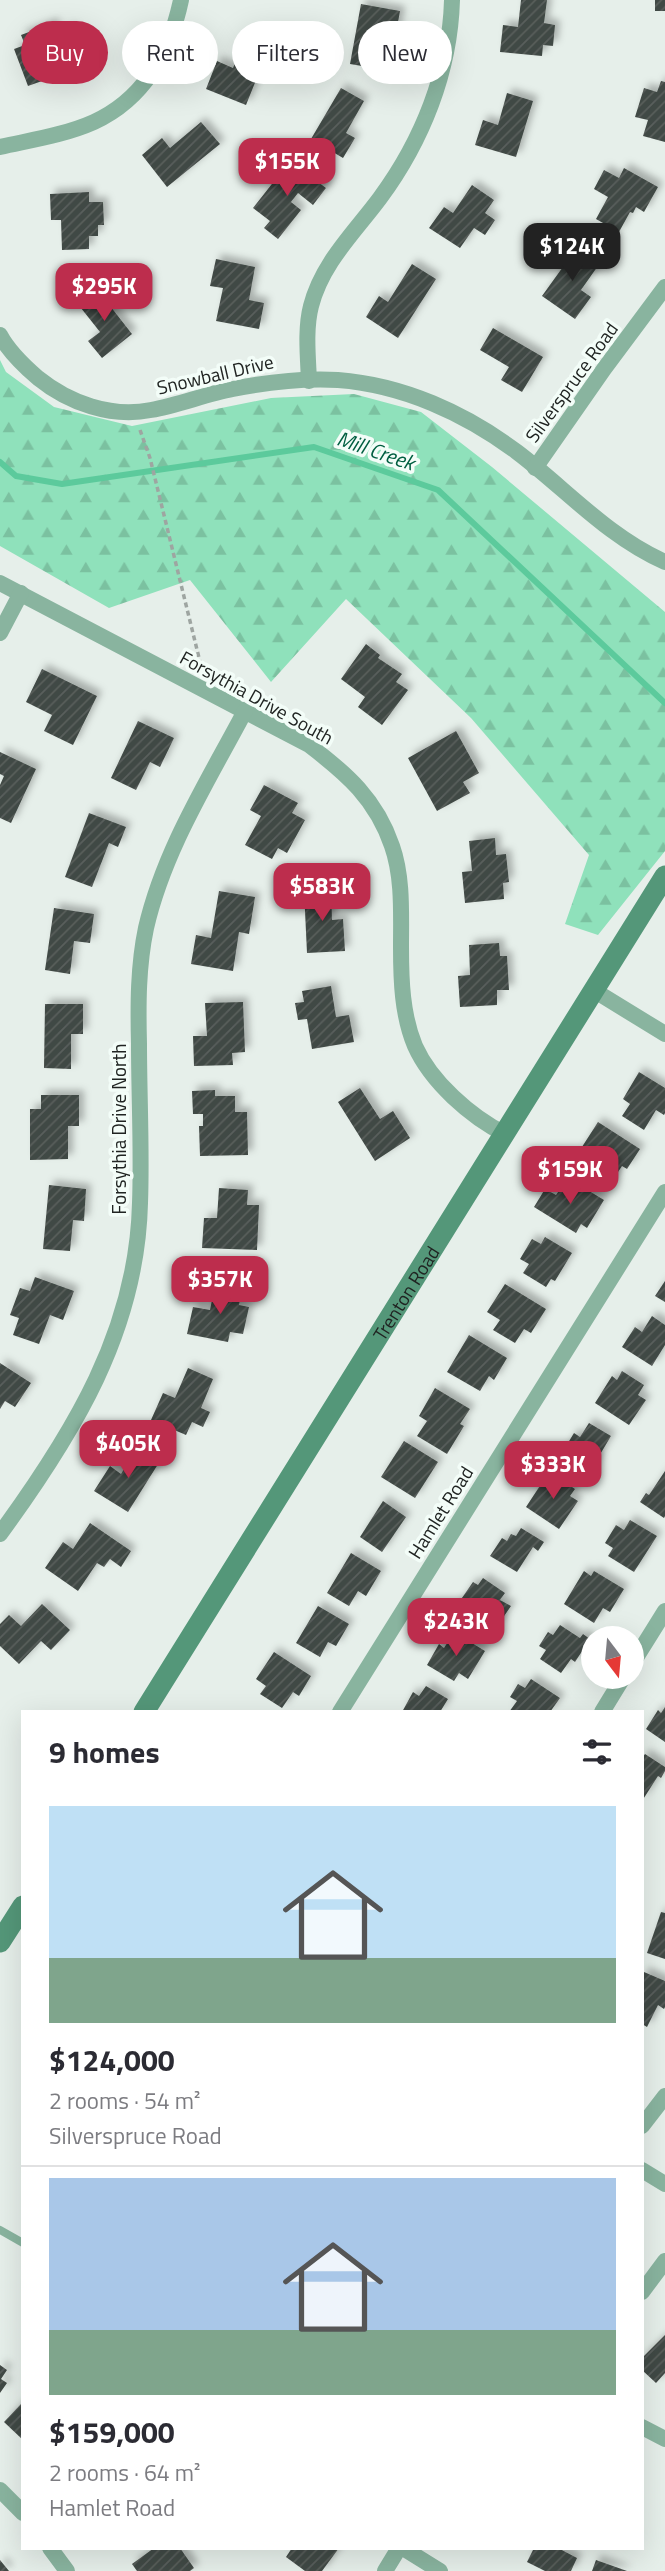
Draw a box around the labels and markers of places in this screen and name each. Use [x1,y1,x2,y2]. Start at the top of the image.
pin: $155K [238,138,336,198]
pin: $124K [523,224,621,283]
pin: $295K [55,264,153,323]
pin: $583K [273,864,371,923]
pin: $159K [521,1146,619,1206]
pin: $357K [171,1256,269,1316]
pin: $405K [79,1420,177,1480]
pin: $333K [504,1442,602,1501]
pin: $243K [407,1598,505,1658]

